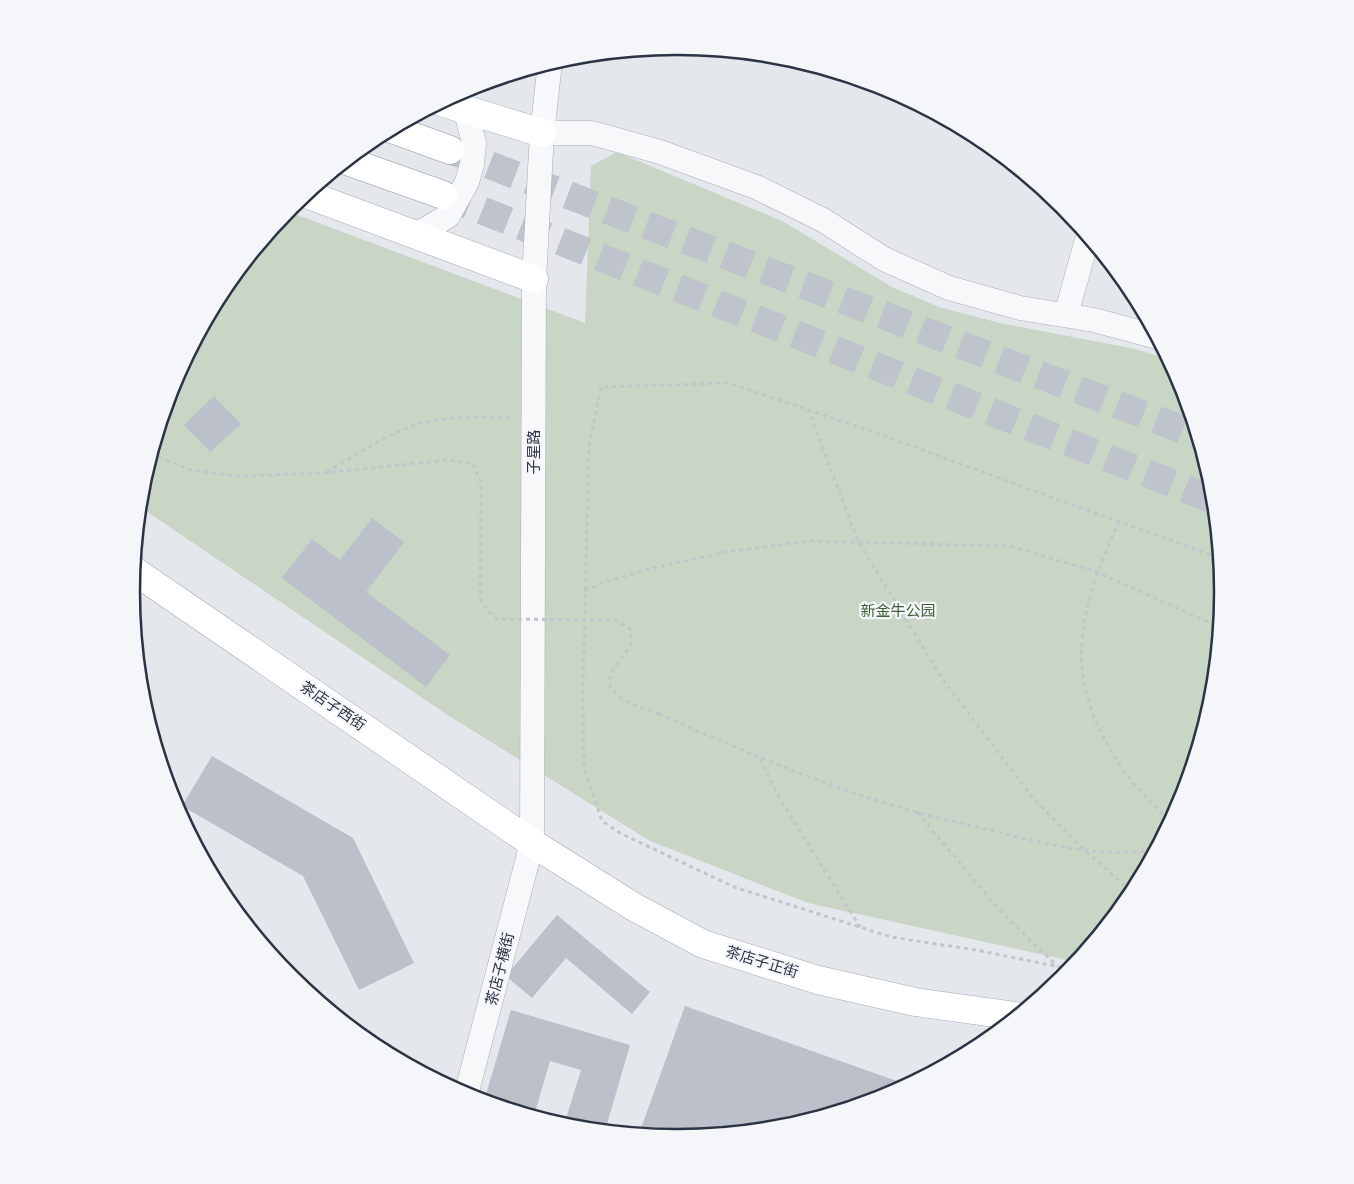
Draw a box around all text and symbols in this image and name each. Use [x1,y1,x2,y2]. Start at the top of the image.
street label: 子星路 [526,429,542,475]
park label: 新金牛公园 [860,603,936,619]
street label: 茶店子西街 [297,678,369,734]
street label: 茶店子横街 [483,931,517,1007]
street label: 茶店子正街 [724,943,800,981]

